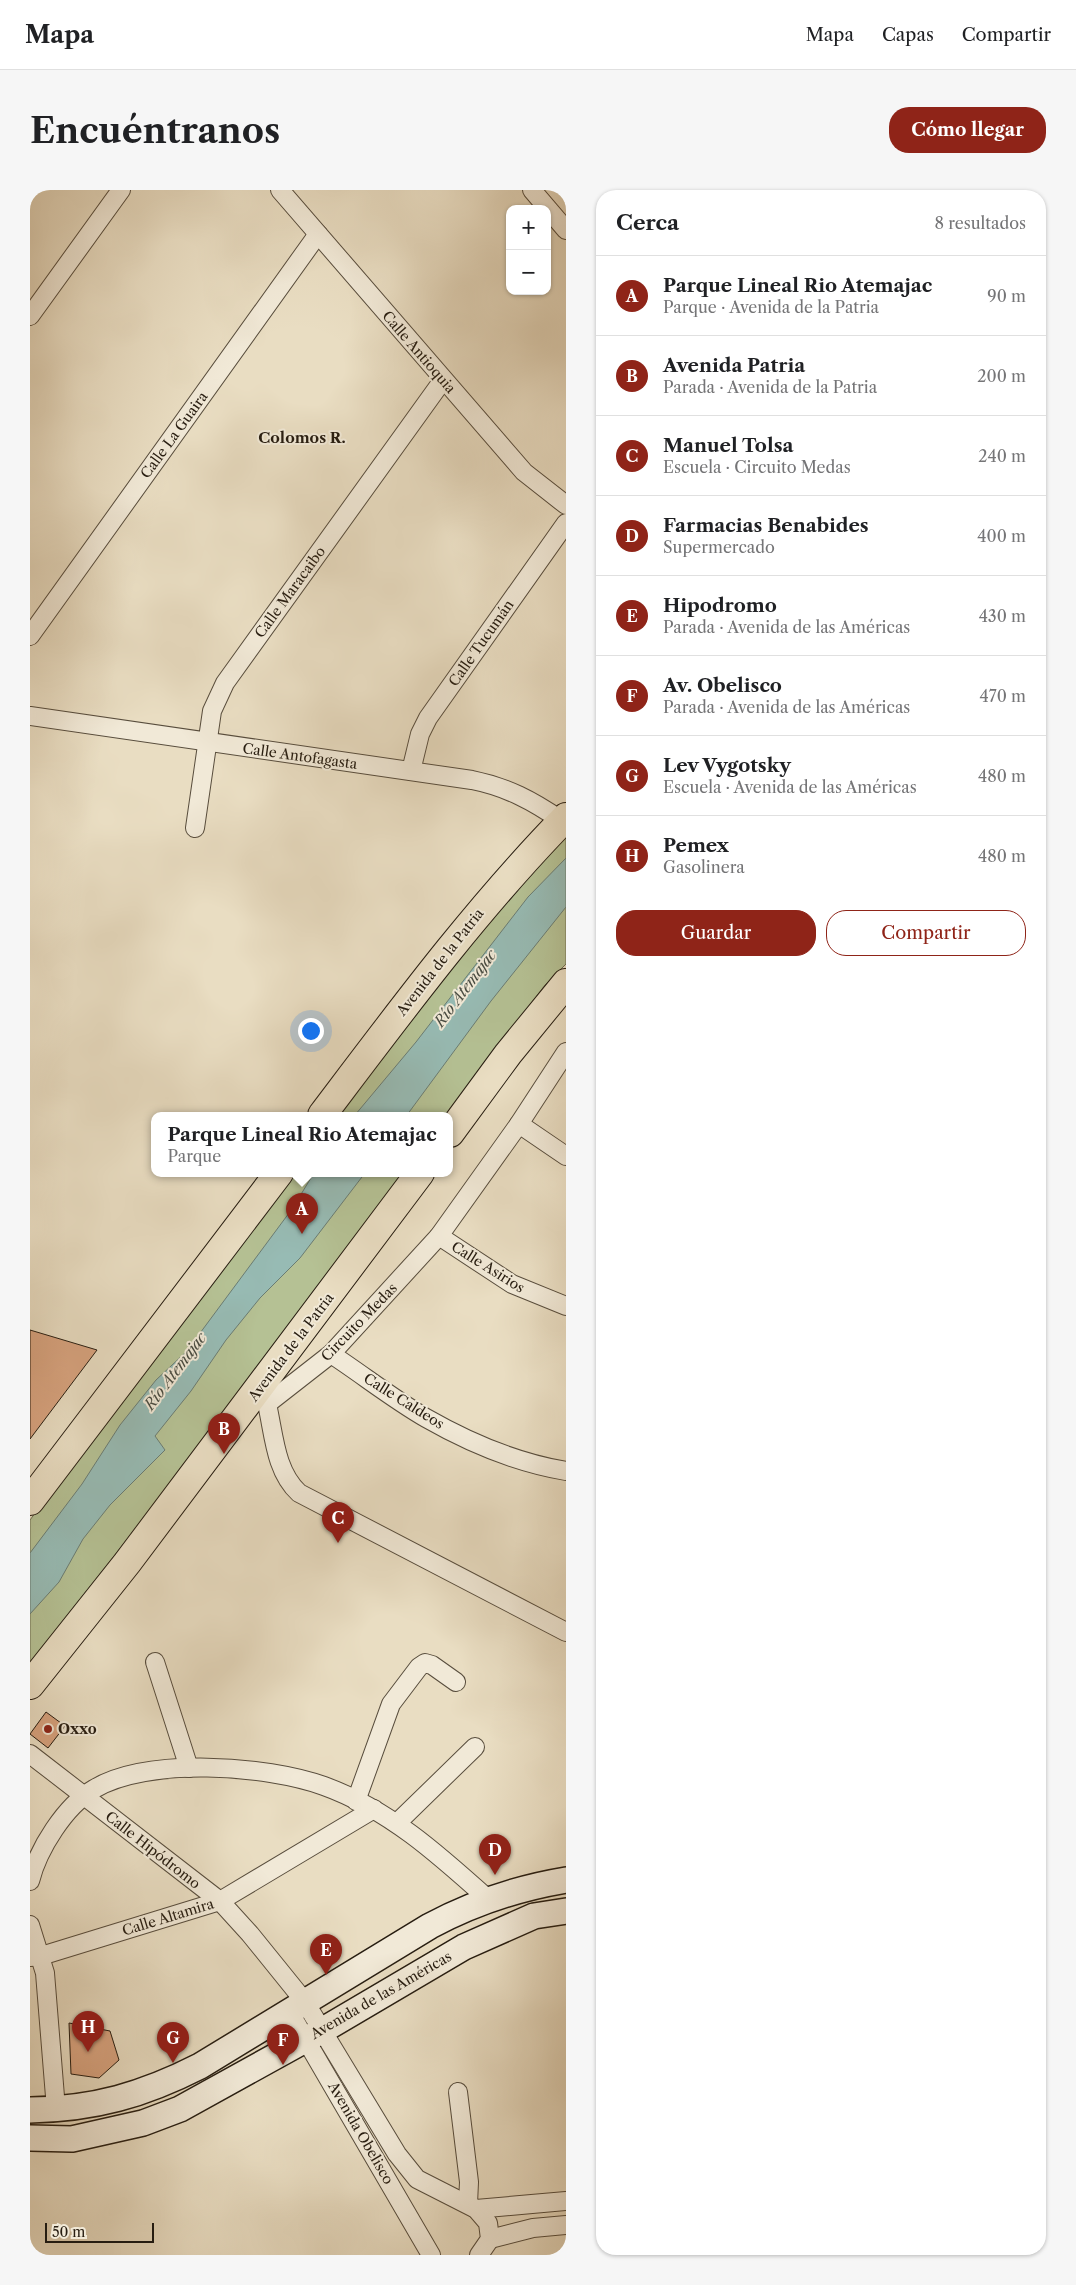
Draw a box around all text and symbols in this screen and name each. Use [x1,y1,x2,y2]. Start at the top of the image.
text: Mapa [25,20,94,49]
text: Mapa [806,24,854,46]
text: Capas [882,24,934,46]
text: Compartir [962,24,1051,46]
button: Cómo llegar [889,107,1046,153]
text: Encuéntranos [30,109,280,152]
map controls [506,205,551,295]
button: + [506,205,551,250]
text: Cerca [616,210,679,235]
text: 8 resultados [935,213,1026,233]
button: − [506,250,551,295]
text: Parque Lineal Rio Atemajac [663,274,932,297]
text: A [626,286,638,306]
text: 90 m [987,286,1026,306]
text: Parque · Avenida de la Patria [663,297,879,317]
street label: Calle Antioquia [378,307,460,397]
text: Avenida Patria [663,354,805,377]
text: B [626,366,638,386]
text: 200 m [977,366,1026,386]
text: Parada · Avenida de la Patria [663,377,877,397]
street label: Calle La Guaira [136,388,212,482]
district label: Colomos R. [258,428,346,447]
text: Manuel Tolsa [663,434,793,457]
text: C [626,446,638,466]
text: 240 m [978,446,1026,466]
text: Escuela · Circuito Medas [663,457,851,477]
text: Farmacias Benabides [663,514,869,537]
text: D [625,526,639,546]
text: 400 m [977,526,1026,546]
text: Supermercado [663,537,775,557]
street label: Calle Maracaibo [251,543,329,641]
text: Hipodromo [663,594,777,617]
street label: Calle Tucumán [445,596,518,690]
text: E [626,606,638,626]
text: 430 m [979,606,1026,626]
text: Parada · Avenida de las Américas [663,617,910,637]
text: Av. Obelisco [663,674,782,697]
text: F [627,686,637,706]
text: 470 m [980,686,1026,706]
text: Parada · Avenida de las Américas [663,697,910,717]
street label: Calle Antofagasta [242,739,359,773]
text: Lev Vygotsky [663,754,791,777]
text: G [625,766,639,786]
text: 480 m [978,766,1026,786]
text: Escuela · Avenida de las Américas [663,777,917,797]
text: Pemex [663,834,729,857]
text: H [625,846,639,866]
text: 480 m [978,846,1026,866]
text: Gasolinera [663,857,745,877]
street label: Avenida de la Patria [392,904,488,1020]
button: Guardar [616,910,816,956]
button: Compartir [826,910,1026,956]
water label: Río Atemajac [429,945,500,1031]
your location [298,1018,324,1044]
popup [151,1112,453,1177]
text: Parque Lineal Rio Atemajac [167,1123,437,1146]
text: Parque [167,1146,221,1166]
pin: A [286,1193,318,1234]
street label: Calle Asirios [448,1237,528,1297]
street label: Circuito Medas [317,1279,401,1365]
street label: Avenida de la Patria [244,1289,338,1406]
water label: Río Atemajac [139,1328,210,1414]
street label: Calle Caldeos [360,1369,448,1433]
pin: B [208,1413,240,1454]
pin: C [322,1502,354,1543]
place label: Oxxo [58,1720,97,1738]
marker: Oxxo [42,1723,54,1735]
street label: Calle Hipódromo [102,1807,204,1893]
pin: D [479,1834,511,1875]
street label: Calle Altamira [120,1894,217,1939]
pin: E [310,1934,342,1975]
street label: Avenida de las Américas [306,1947,455,2043]
pin: H [72,2011,104,2052]
pin: G [157,2022,189,2063]
pin: F [267,2024,299,2065]
street label: Avenida Obelisco [324,2078,398,2187]
scale bar [45,2220,154,2243]
text: 50 m [52,2223,85,2241]

